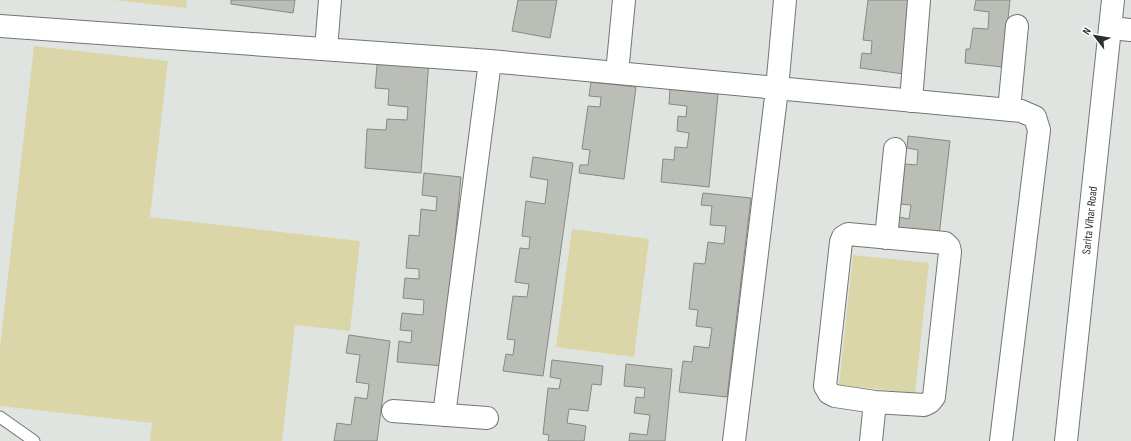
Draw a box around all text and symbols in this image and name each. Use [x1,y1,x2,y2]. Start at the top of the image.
north arrow [1075,16,1115,56]
text: N [1080,25,1094,37]
street label: Sarita Vihar Road [1078,185,1101,255]

